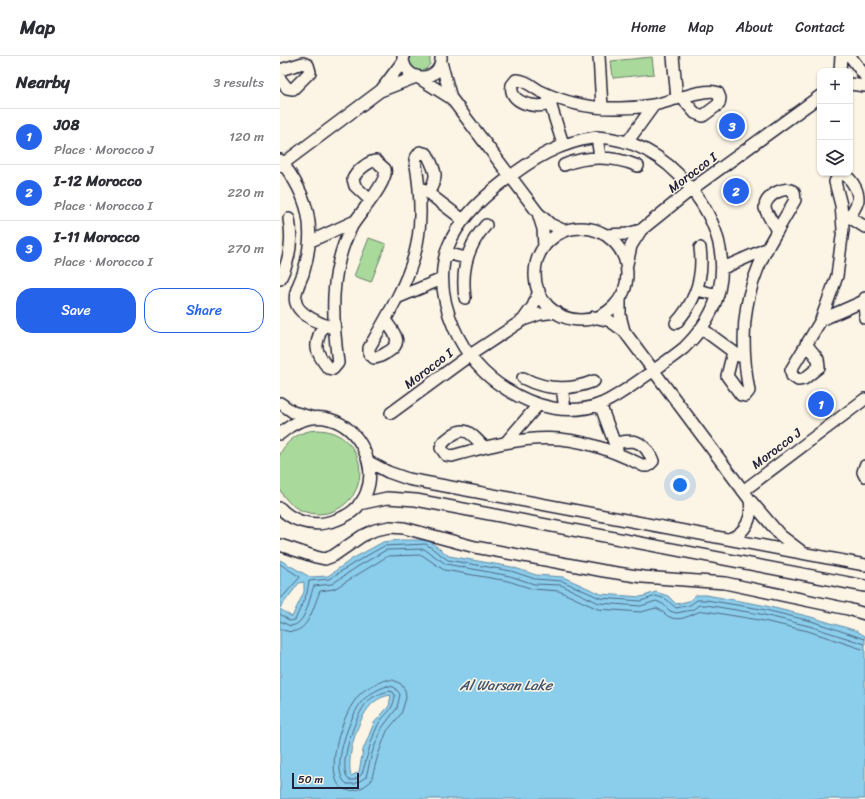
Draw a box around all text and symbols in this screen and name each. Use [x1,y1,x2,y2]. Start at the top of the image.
text: Map [20,11,55,44]
text: Home [631,15,666,40]
text: Map [688,15,714,40]
text: About [736,15,773,40]
text: Contact [795,15,845,40]
text: Nearby [16,67,70,97]
map controls [817,68,853,176]
button: + [817,68,853,104]
text: 3 results [213,71,264,94]
button: − [817,104,853,140]
pin: 3 [719,111,745,141]
text: J08 [54,112,80,138]
text: 1 [26,125,32,148]
text: 120 m [229,125,264,148]
text: Place · Morocco J [54,138,154,161]
button: layers [817,140,853,176]
street label: Morocco I [663,146,723,199]
text: I-12 Morocco [54,168,142,194]
pin: 2 [723,176,749,206]
text: 2 [25,181,33,204]
text: 220 m [227,181,264,204]
text: Place · Morocco I [54,194,153,217]
text: I-11 Morocco [54,224,140,250]
text: 3 [25,237,33,260]
text: 270 m [227,237,264,260]
text: Place · Morocco I [54,250,153,273]
button: Save [16,288,136,333]
button: Share [144,288,264,333]
street label: Morocco I [399,342,459,395]
pin: 1 [808,389,834,419]
street label: Morocco J [746,421,807,475]
your location [670,475,690,495]
water label: Al Warsan Lake [459,673,554,698]
text: 50 m [298,770,323,789]
scale bar [292,771,359,790]

